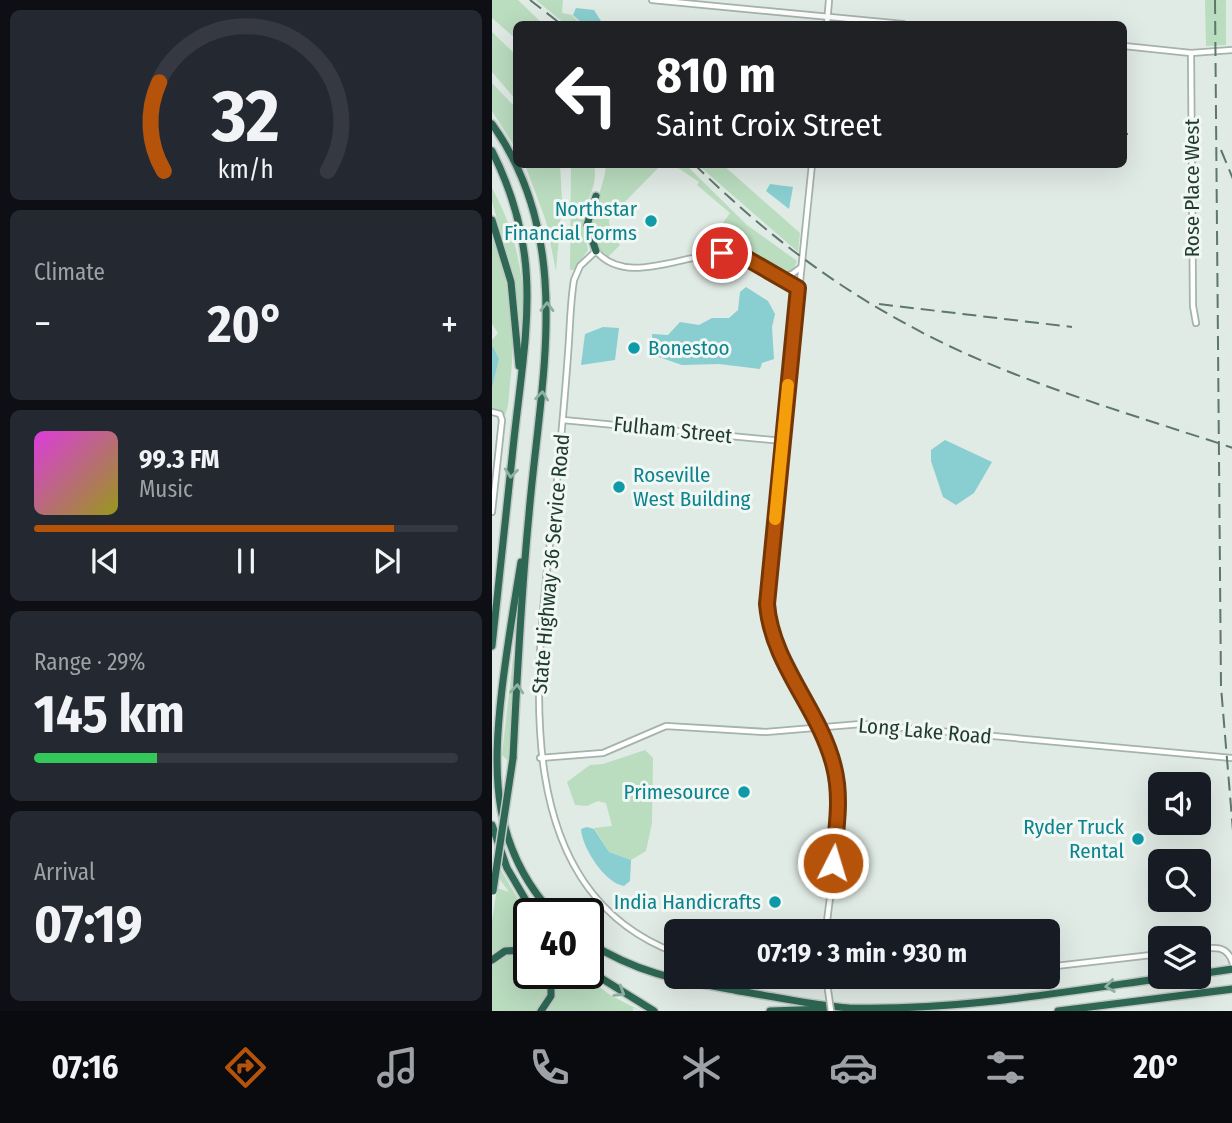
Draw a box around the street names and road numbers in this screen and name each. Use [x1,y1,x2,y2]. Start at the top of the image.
street label: Rose Place West [1179,119,1205,257]
street label: Fulham Street [612,411,734,449]
street label: State Highway 36 Service Road [527,433,575,695]
street label: Long Lake Road [857,712,993,750]

